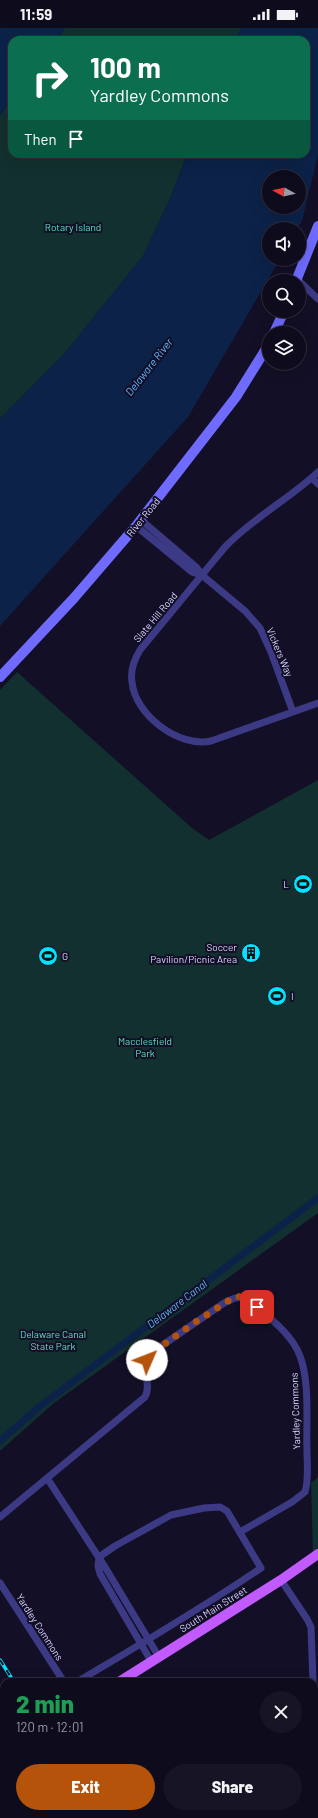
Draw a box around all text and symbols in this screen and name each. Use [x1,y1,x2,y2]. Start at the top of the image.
text: 11:59 [20,5,52,23]
text: 100 m [90,50,161,84]
icon: right [24,52,76,104]
text: Yardley Commons [90,84,229,106]
icon: arrive [65,128,87,150]
text: Then [24,130,57,148]
north arrow [262,170,306,214]
map controls [262,170,306,370]
park label: Rotary Island [45,221,101,233]
button: sound [262,222,306,266]
button: search [262,274,306,318]
button: layers [262,326,306,370]
water label: Delaware River [122,335,176,398]
street label: River Road [124,495,162,539]
street label: Slate Hill Road [131,589,179,645]
street label: Vickers Way [264,626,296,679]
sports icon: L [292,873,314,895]
place label: L [283,878,289,890]
place label: Soccer Pavilion/Picnic Area [150,941,237,965]
building icon: Soccer Pavilion/Picnic Area [240,942,262,964]
sports icon: G [37,945,59,967]
place label: G [62,950,68,962]
sports icon: I [266,985,288,1007]
place label: I [291,990,294,1002]
park label: Macclesfield Park [118,1035,172,1059]
water label: Delaware Canal [144,1277,210,1330]
pin [240,1290,274,1324]
icon: arrive [246,1296,268,1318]
park label: Delaware Canal State Park [20,1328,86,1352]
position arrow [126,1339,168,1381]
street label: Yardley Commons [288,1372,302,1450]
street label: South Main Street [177,1583,249,1635]
street label: Yardley Commons [14,1591,66,1663]
text: 2 min [16,1689,74,1718]
button: close [260,1691,302,1733]
text: 120 m · 12:01 [16,1719,84,1735]
button: Exit [16,1764,155,1810]
button: Share [163,1764,302,1810]

